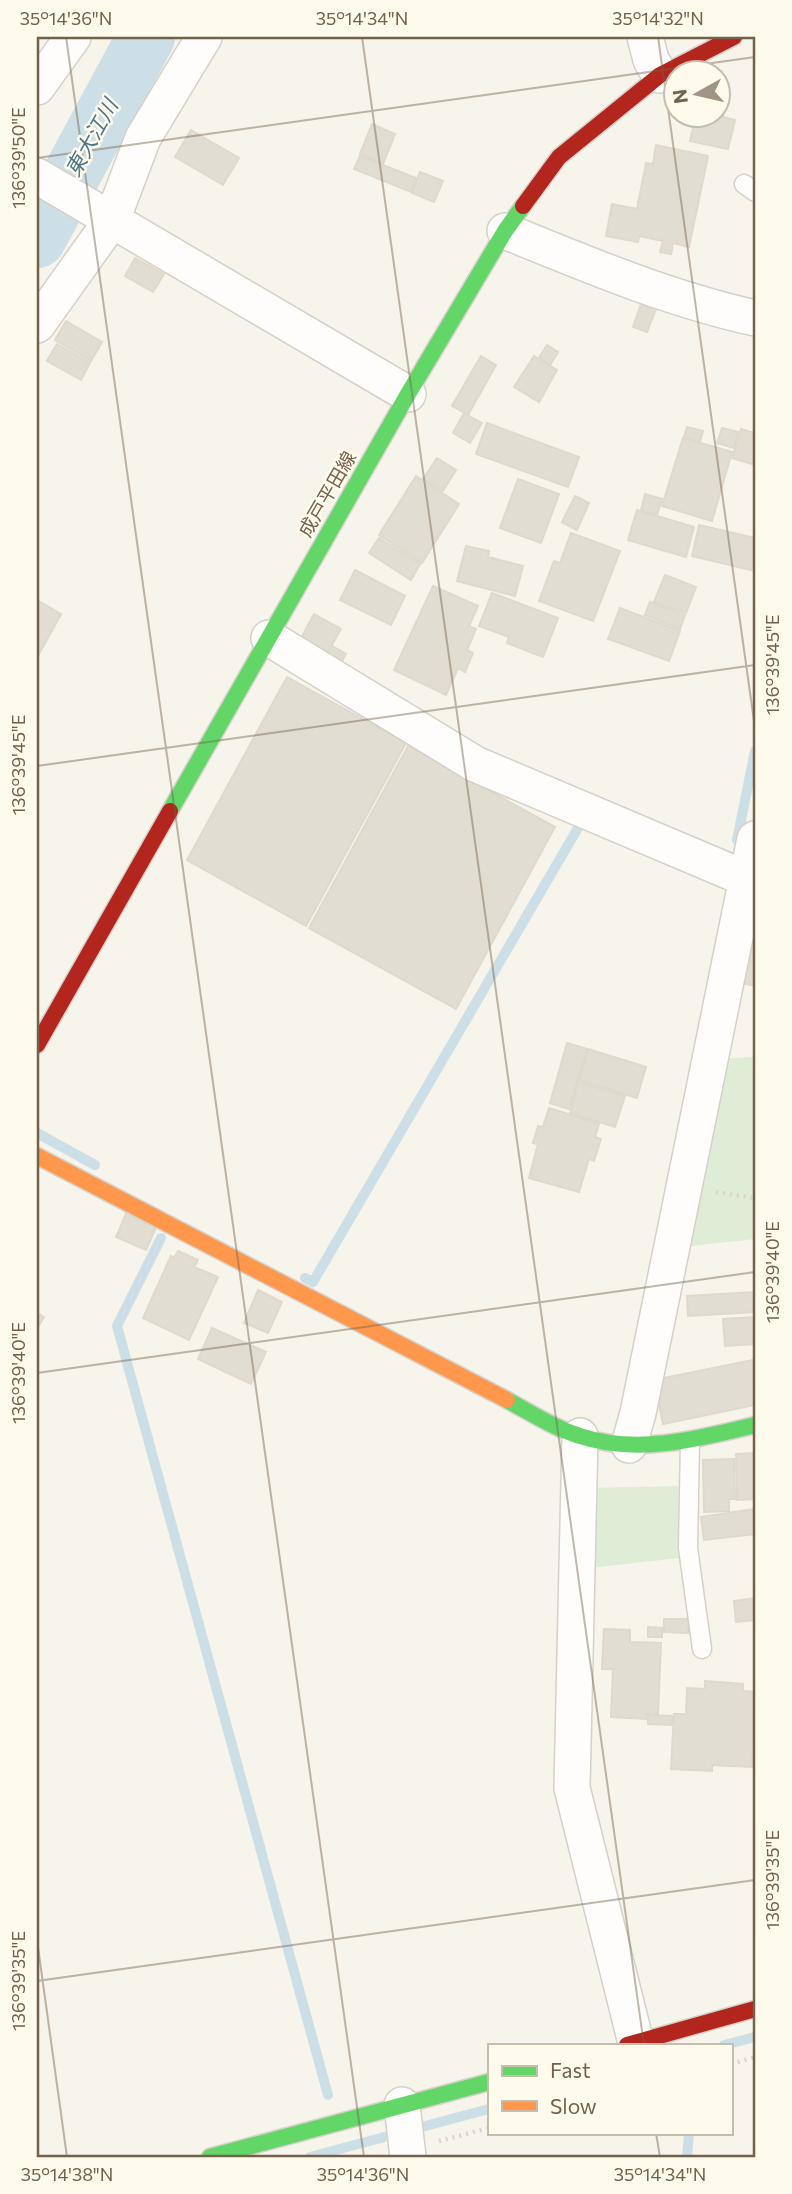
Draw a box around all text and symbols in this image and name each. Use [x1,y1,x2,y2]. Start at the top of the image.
text: 35°14'36"N [20,7,112,29]
text: 35°14'34"N [316,7,408,29]
text: 35°14'32"N [612,7,704,29]
north arrow [662,60,732,130]
text: N [667,88,692,105]
water label: 東大江川 [59,93,123,180]
text: 136°39'50"E [7,107,29,209]
street label: 成戸平田線 [293,447,360,541]
text: 136°39'45"E [761,615,783,715]
text: 136°39'45"E [7,715,29,815]
text: 136°39'40"E [761,1221,783,1323]
text: 136°39'40"E [7,1322,29,1424]
text: 136°39'35"E [761,1830,783,1930]
text: 136°39'35"E [7,1931,29,2031]
legend [488,2044,732,2134]
text: Fast [550,2057,591,2082]
text: Slow [550,2093,597,2118]
text: 35°14'38"N [21,2163,113,2185]
text: 35°14'36"N [317,2163,409,2185]
text: 35°14'34"N [614,2163,706,2185]

